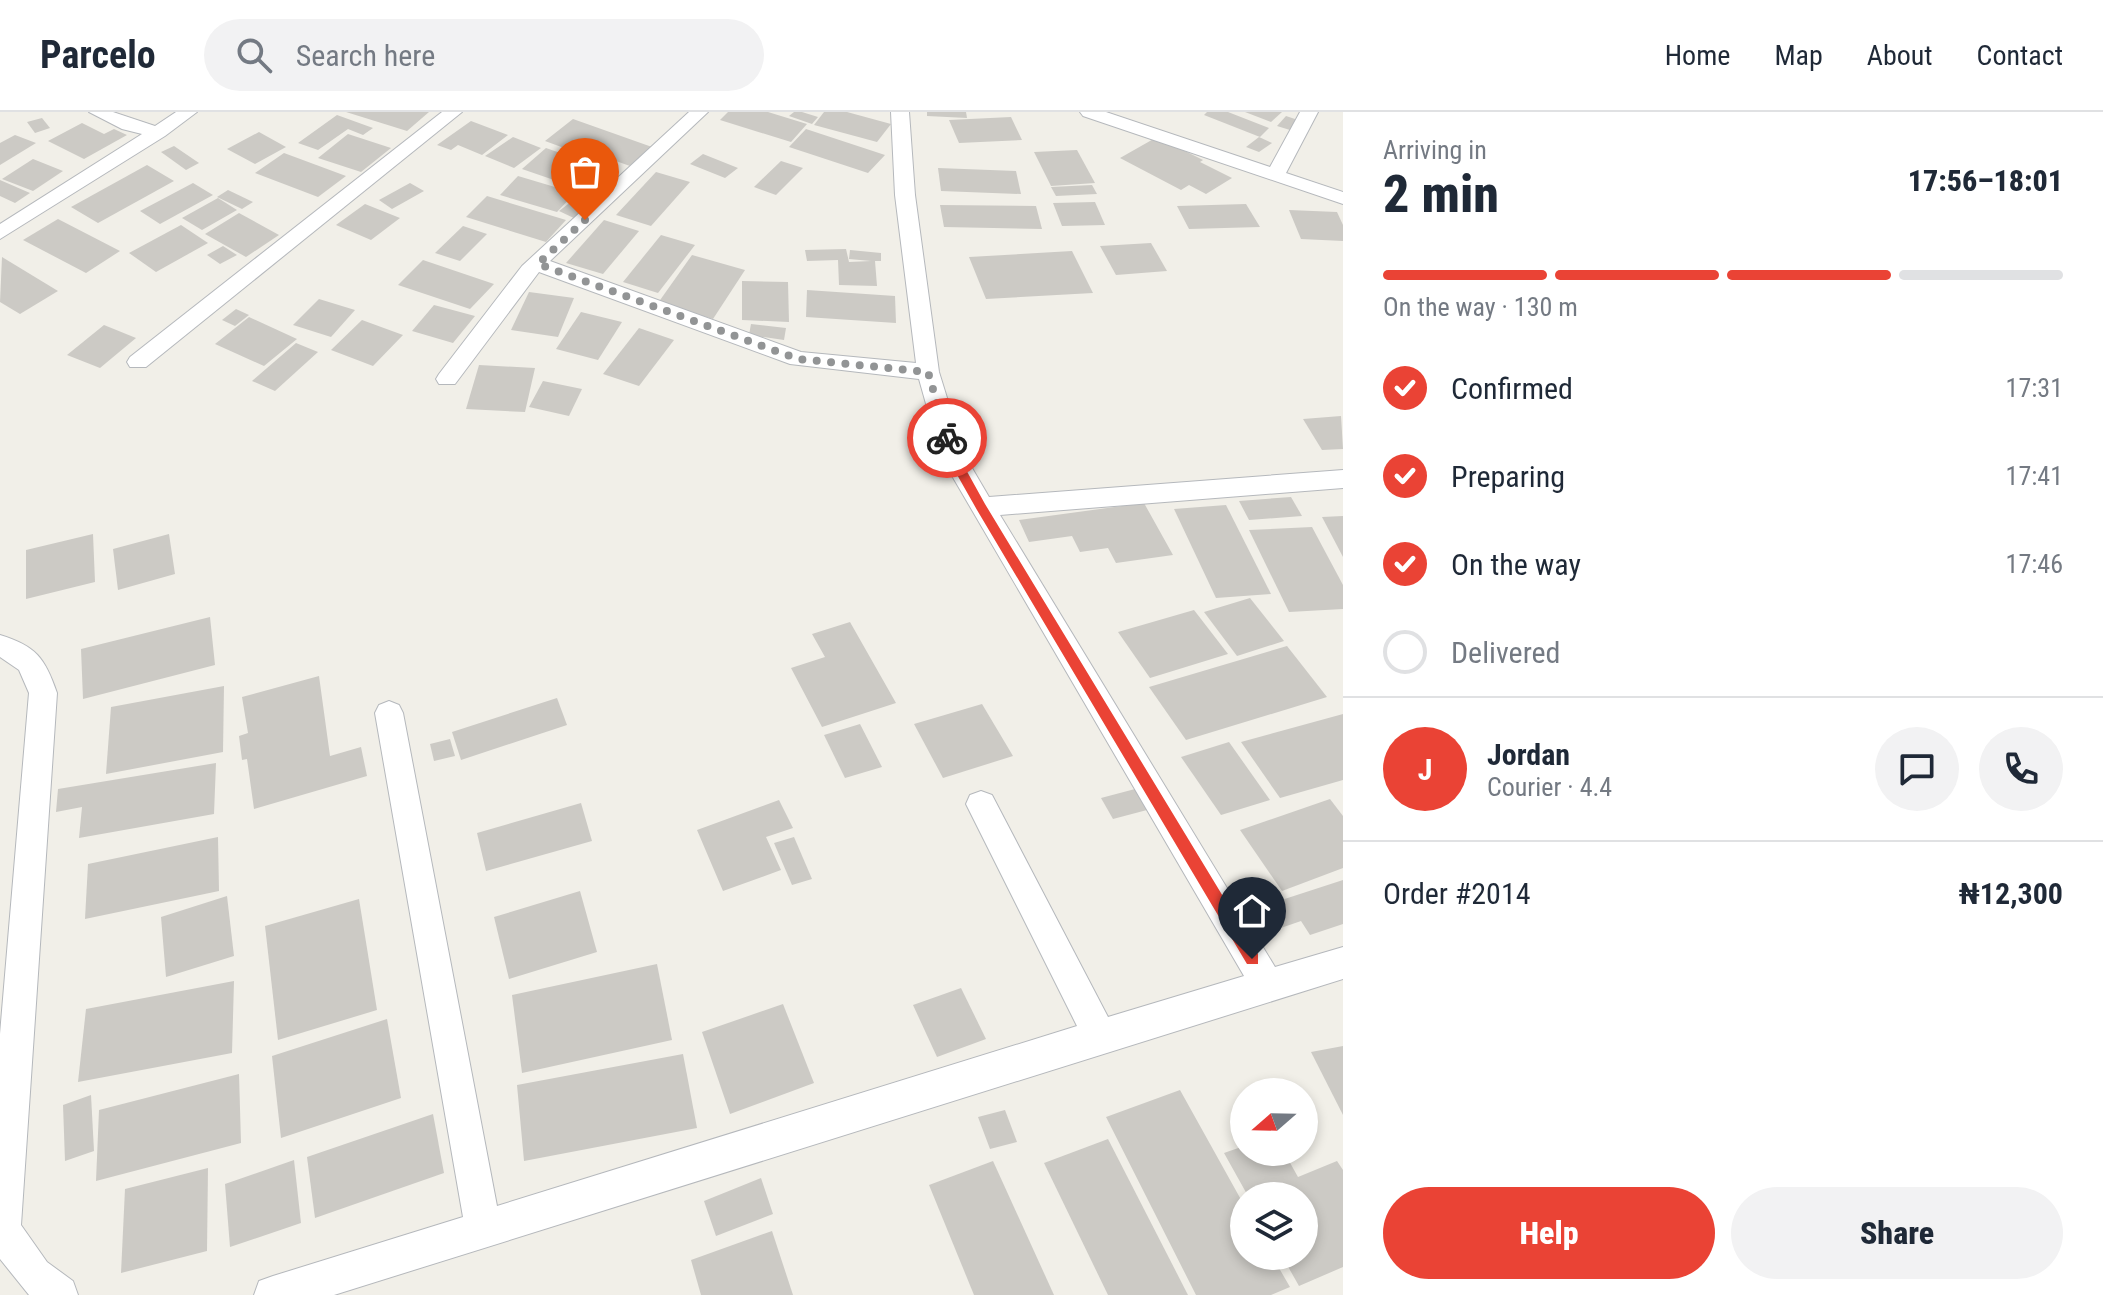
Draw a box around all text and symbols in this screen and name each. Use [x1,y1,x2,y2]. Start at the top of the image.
search box [204,19,764,91]
text: Parcelo [40,33,156,77]
icon: search [232,33,276,77]
text: Search here [296,38,435,73]
text: Home [1665,39,1730,72]
text: Map [1774,39,1823,72]
text: About [1867,39,1933,72]
text: Contact [1977,39,2063,72]
text: Arriving in [1383,135,1487,165]
pin [551,138,619,220]
icon: bag [563,150,607,194]
text: 17:56–18:01 [1908,163,2063,198]
text: 2 min [1383,164,1499,225]
text: On the way · 130 m [1383,292,1578,322]
icon: check [1383,366,1427,410]
text: Confirmed [1451,371,1573,406]
text: 17:31 [2006,373,2063,403]
courier [907,398,987,478]
icon: bike [925,416,969,460]
icon: check [1383,454,1427,498]
text: Preparing [1451,459,1565,494]
text: 17:41 [2006,461,2063,491]
icon: check [1383,542,1427,586]
text: On the way [1451,547,1581,582]
text: 17:46 [2006,549,2063,579]
text: Delivered [1451,635,1560,670]
button: chat [1875,727,1959,811]
button: phone [1979,727,2063,811]
text: Jordan [1487,737,1570,772]
text: J [1418,752,1432,787]
text: Courier · 4.4 [1487,772,1612,802]
text: Order #2014 [1383,876,1531,911]
text: ₦12,300 [1958,876,2063,911]
pin [1218,877,1286,959]
icon: home [1230,889,1274,933]
north arrow [1230,1078,1318,1166]
map controls [1230,1078,1318,1270]
button: layers [1230,1182,1318,1270]
button: Help [1383,1187,1715,1279]
button: Share [1731,1187,2063,1279]

